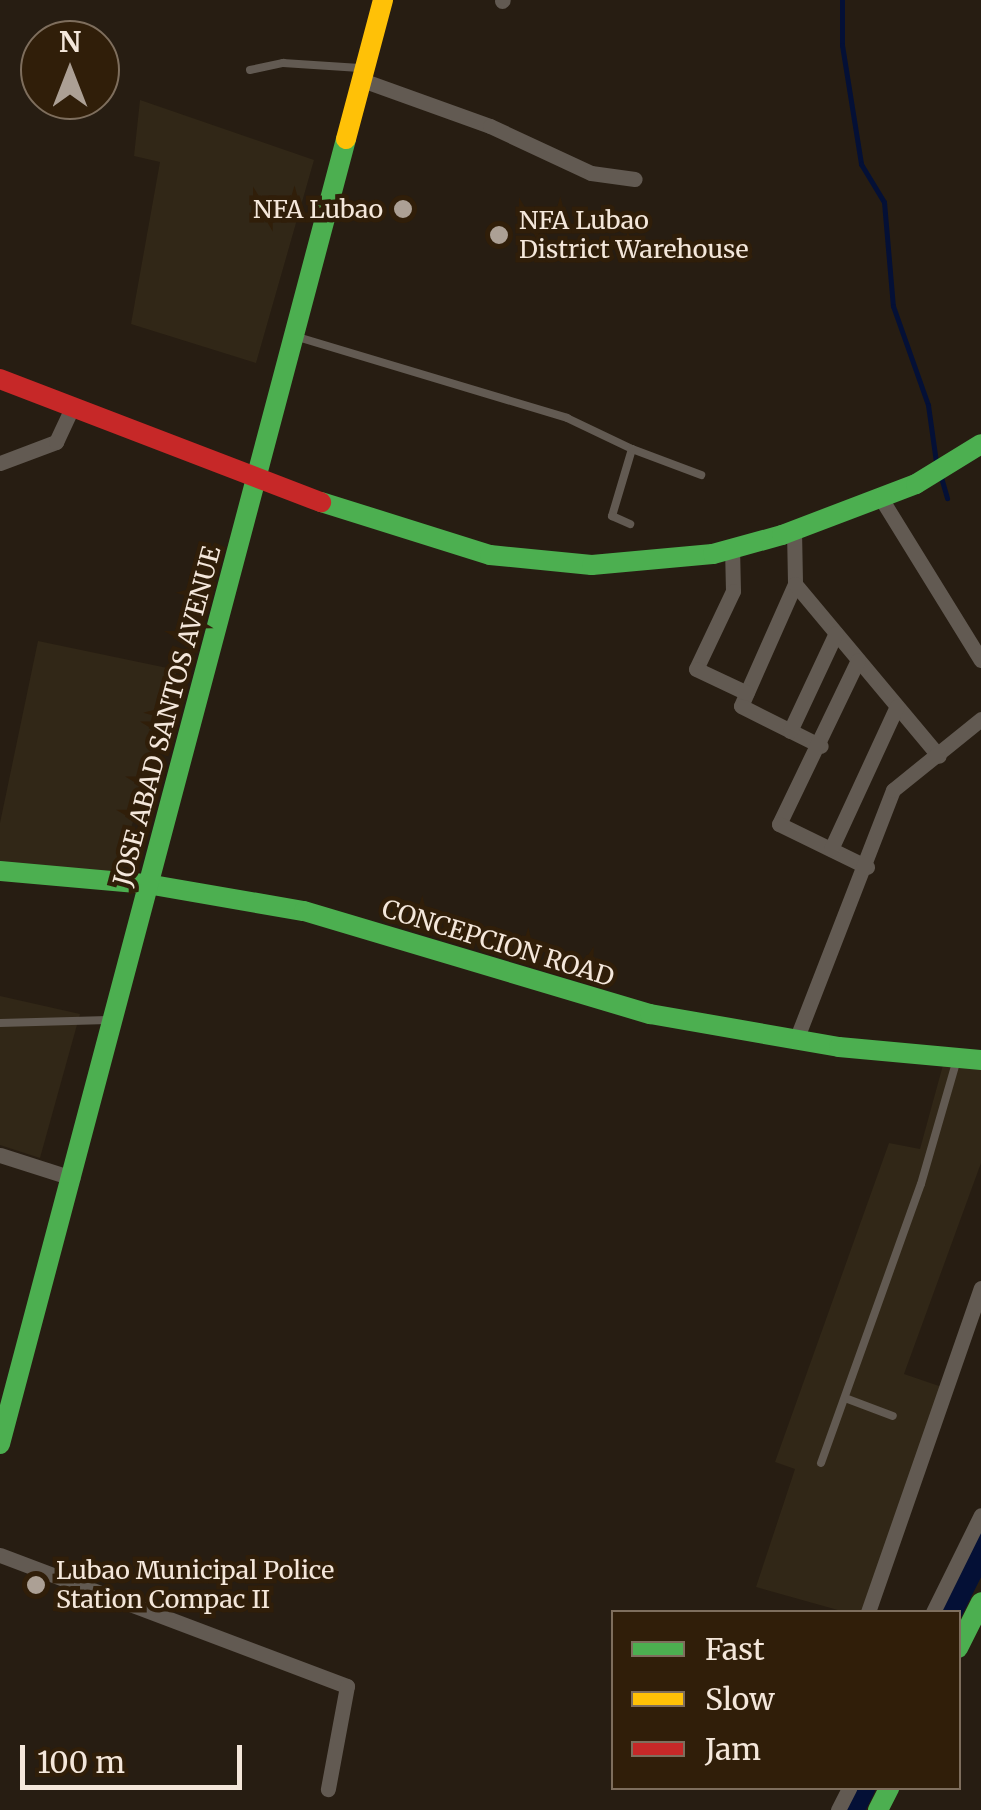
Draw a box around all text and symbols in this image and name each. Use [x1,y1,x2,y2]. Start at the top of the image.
north arrow [20,20,120,120]
text: N [59,24,81,60]
place label: NFA Lubao [253,194,383,224]
marker: NFA Lubao [392,198,414,220]
place label: NFA Lubao District Warehouse [519,206,748,265]
marker: NFA Lubao District Warehouse [488,224,510,246]
street label: JOSE ABAD SANTOS AVENUE [107,543,227,889]
street label: CONCEPCION ROAD [378,893,618,993]
place label: Lubao Municipal Police Station Compac II [56,1556,334,1615]
marker: Lubao Municipal Police Station Compac II [25,1574,47,1596]
legend [611,1610,961,1790]
text: Fast [705,1630,765,1668]
text: Slow [705,1680,775,1718]
scale bar [25,1725,248,1787]
text: Jam [705,1730,761,1768]
text: 100 m [37,1743,125,1781]

